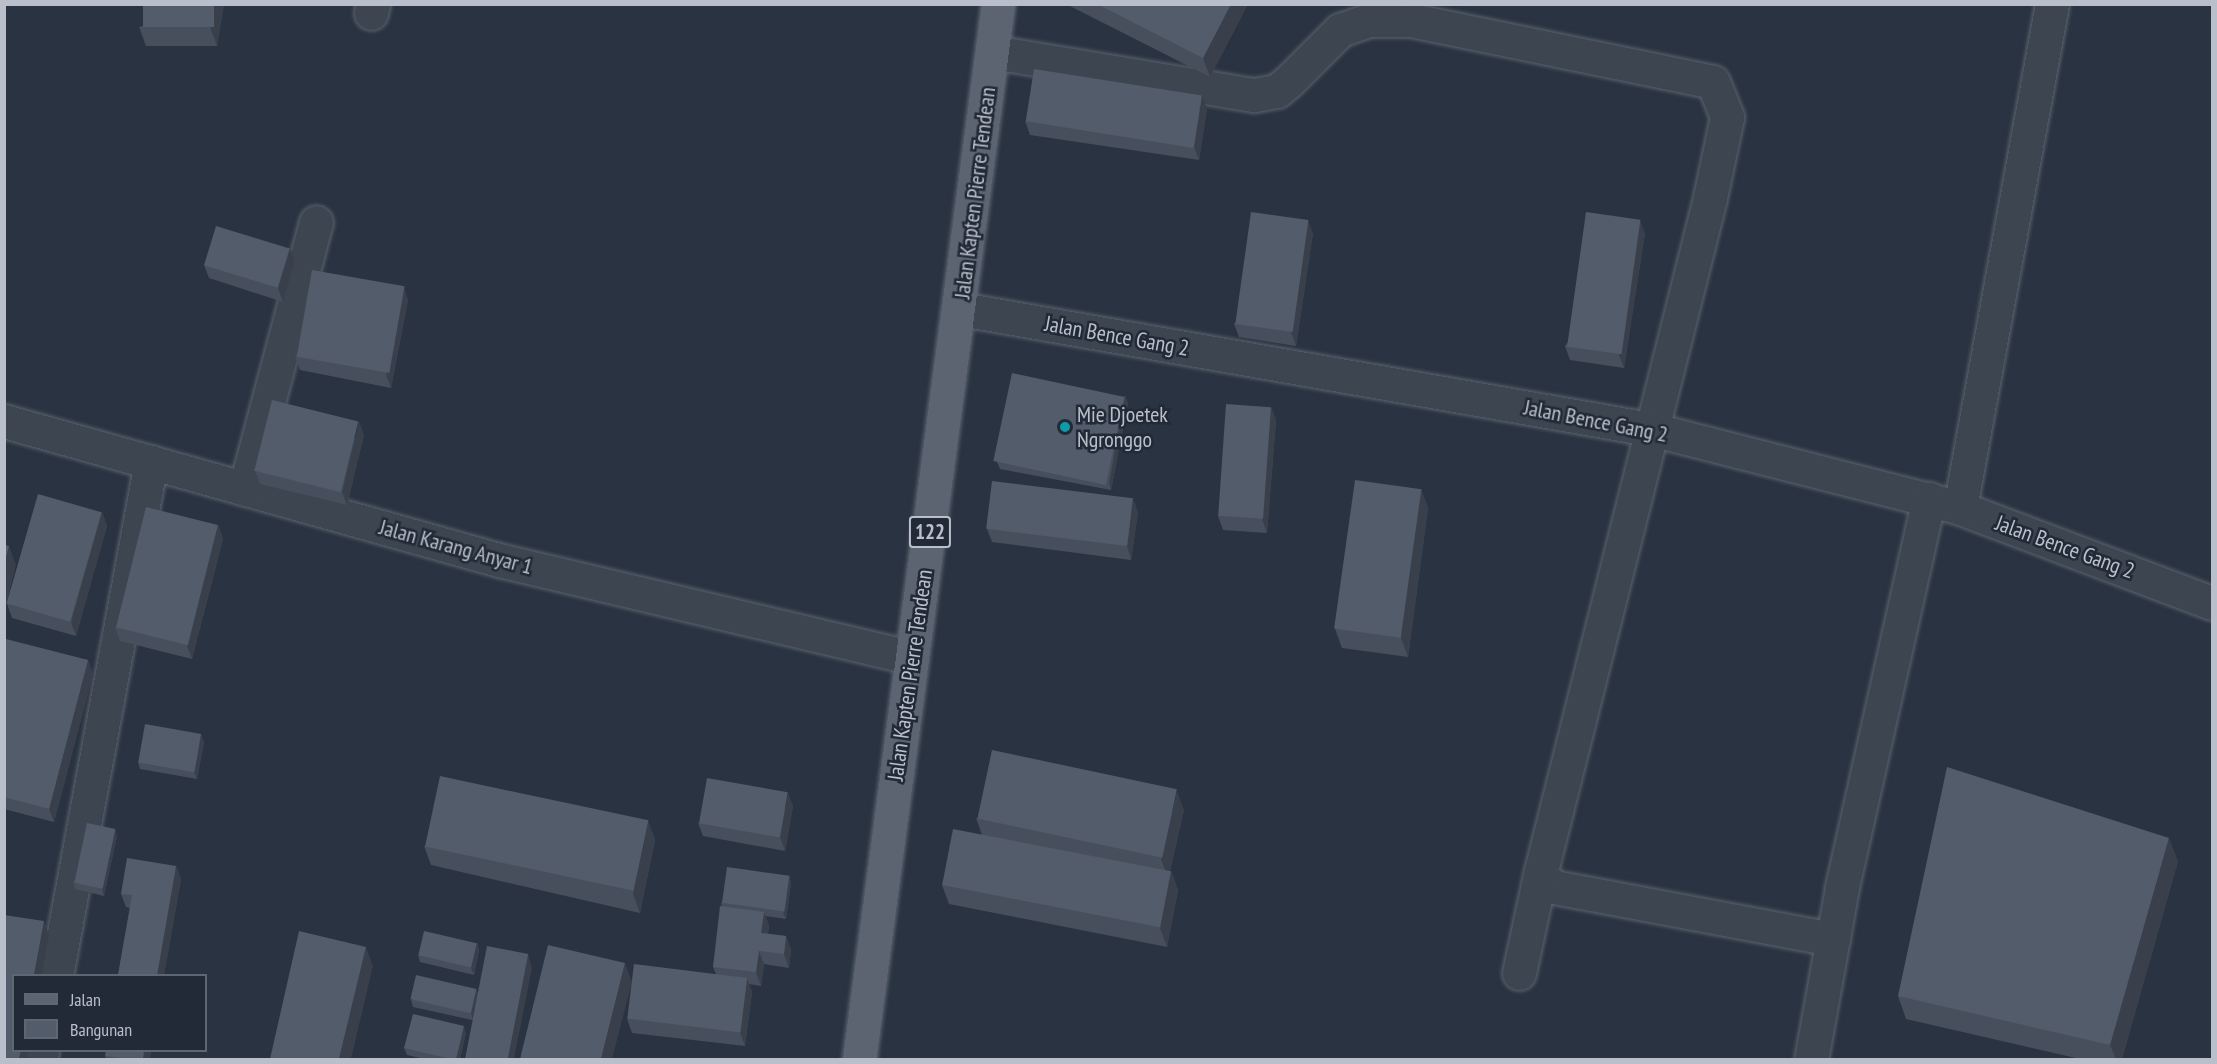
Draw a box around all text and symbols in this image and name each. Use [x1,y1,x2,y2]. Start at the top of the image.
street label: Jalan Kapten Pierre Tendean [949,86,1001,300]
street label: Jalan Bence Gang 2 [1043,310,1191,362]
street label: Jalan Bence Gang 2 [1522,394,1670,448]
place label: Mie Djoetek Ngronggo [1077,401,1168,452]
marker: Mie Djoetek Ngronggo [1058,420,1072,434]
street label: Jalan Bence Gang 2 [1992,510,2138,584]
street label: Jalan Karang Anyar 1 [376,514,536,580]
road number: 122 [908,514,952,550]
street label: Jalan Kapten Pierre Tendean [882,568,938,782]
legend [12,974,207,1052]
text: Jalan [70,988,101,1011]
text: Bangunan [70,1018,132,1041]

